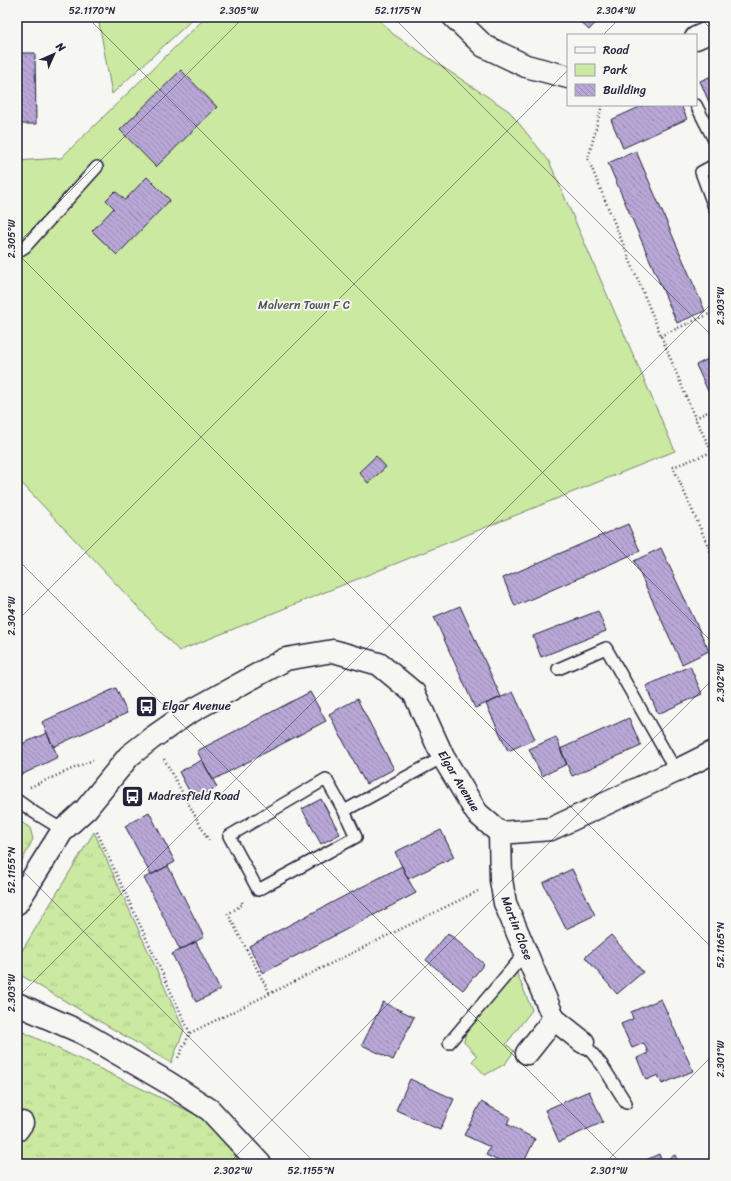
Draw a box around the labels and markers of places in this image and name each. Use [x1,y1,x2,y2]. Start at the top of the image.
bus stop icon: Elgar Avenue [133,693,159,719]
place label: Elgar Avenue [162,695,231,717]
bus stop icon: Madresfield Road [120,783,146,809]
place label: Madresfield Road [148,785,240,807]

